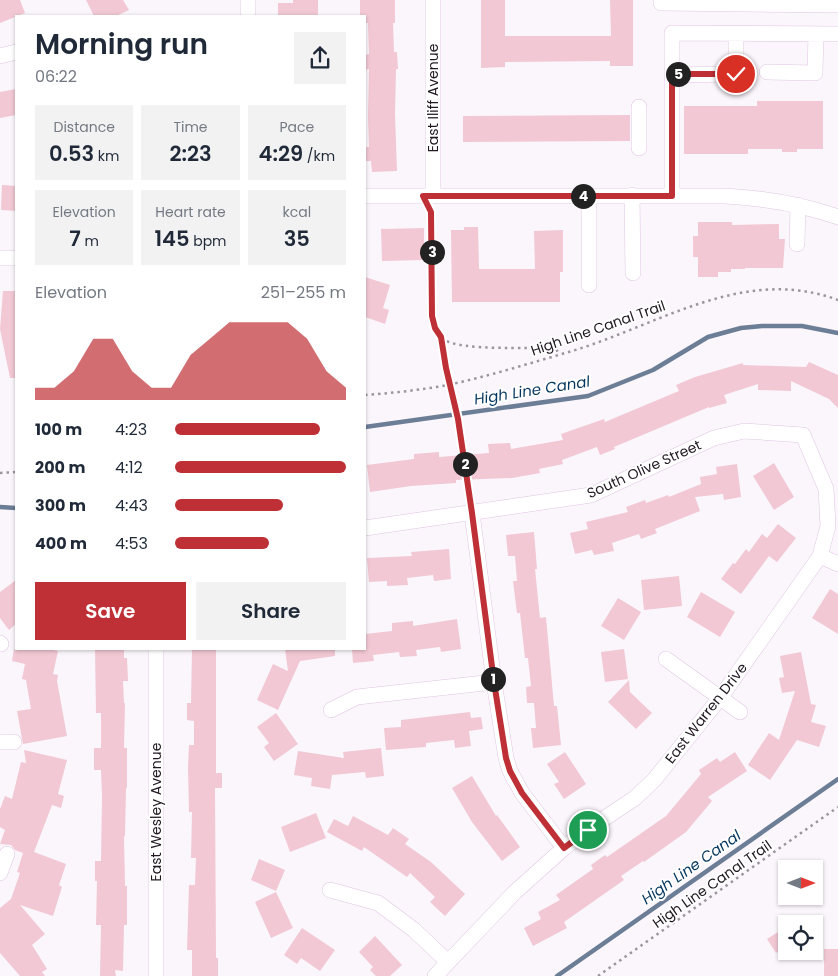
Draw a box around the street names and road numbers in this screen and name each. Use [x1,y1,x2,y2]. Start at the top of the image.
street label: East Iliff Avenue [423,43,443,152]
street label: High Line Canal Trail [528,296,668,360]
street label: South Olive Street [584,435,704,503]
street label: East Warren Drive [660,658,752,768]
street label: East Wesley Avenue [146,742,166,881]
street label: High Line Canal Trail [648,835,776,933]

